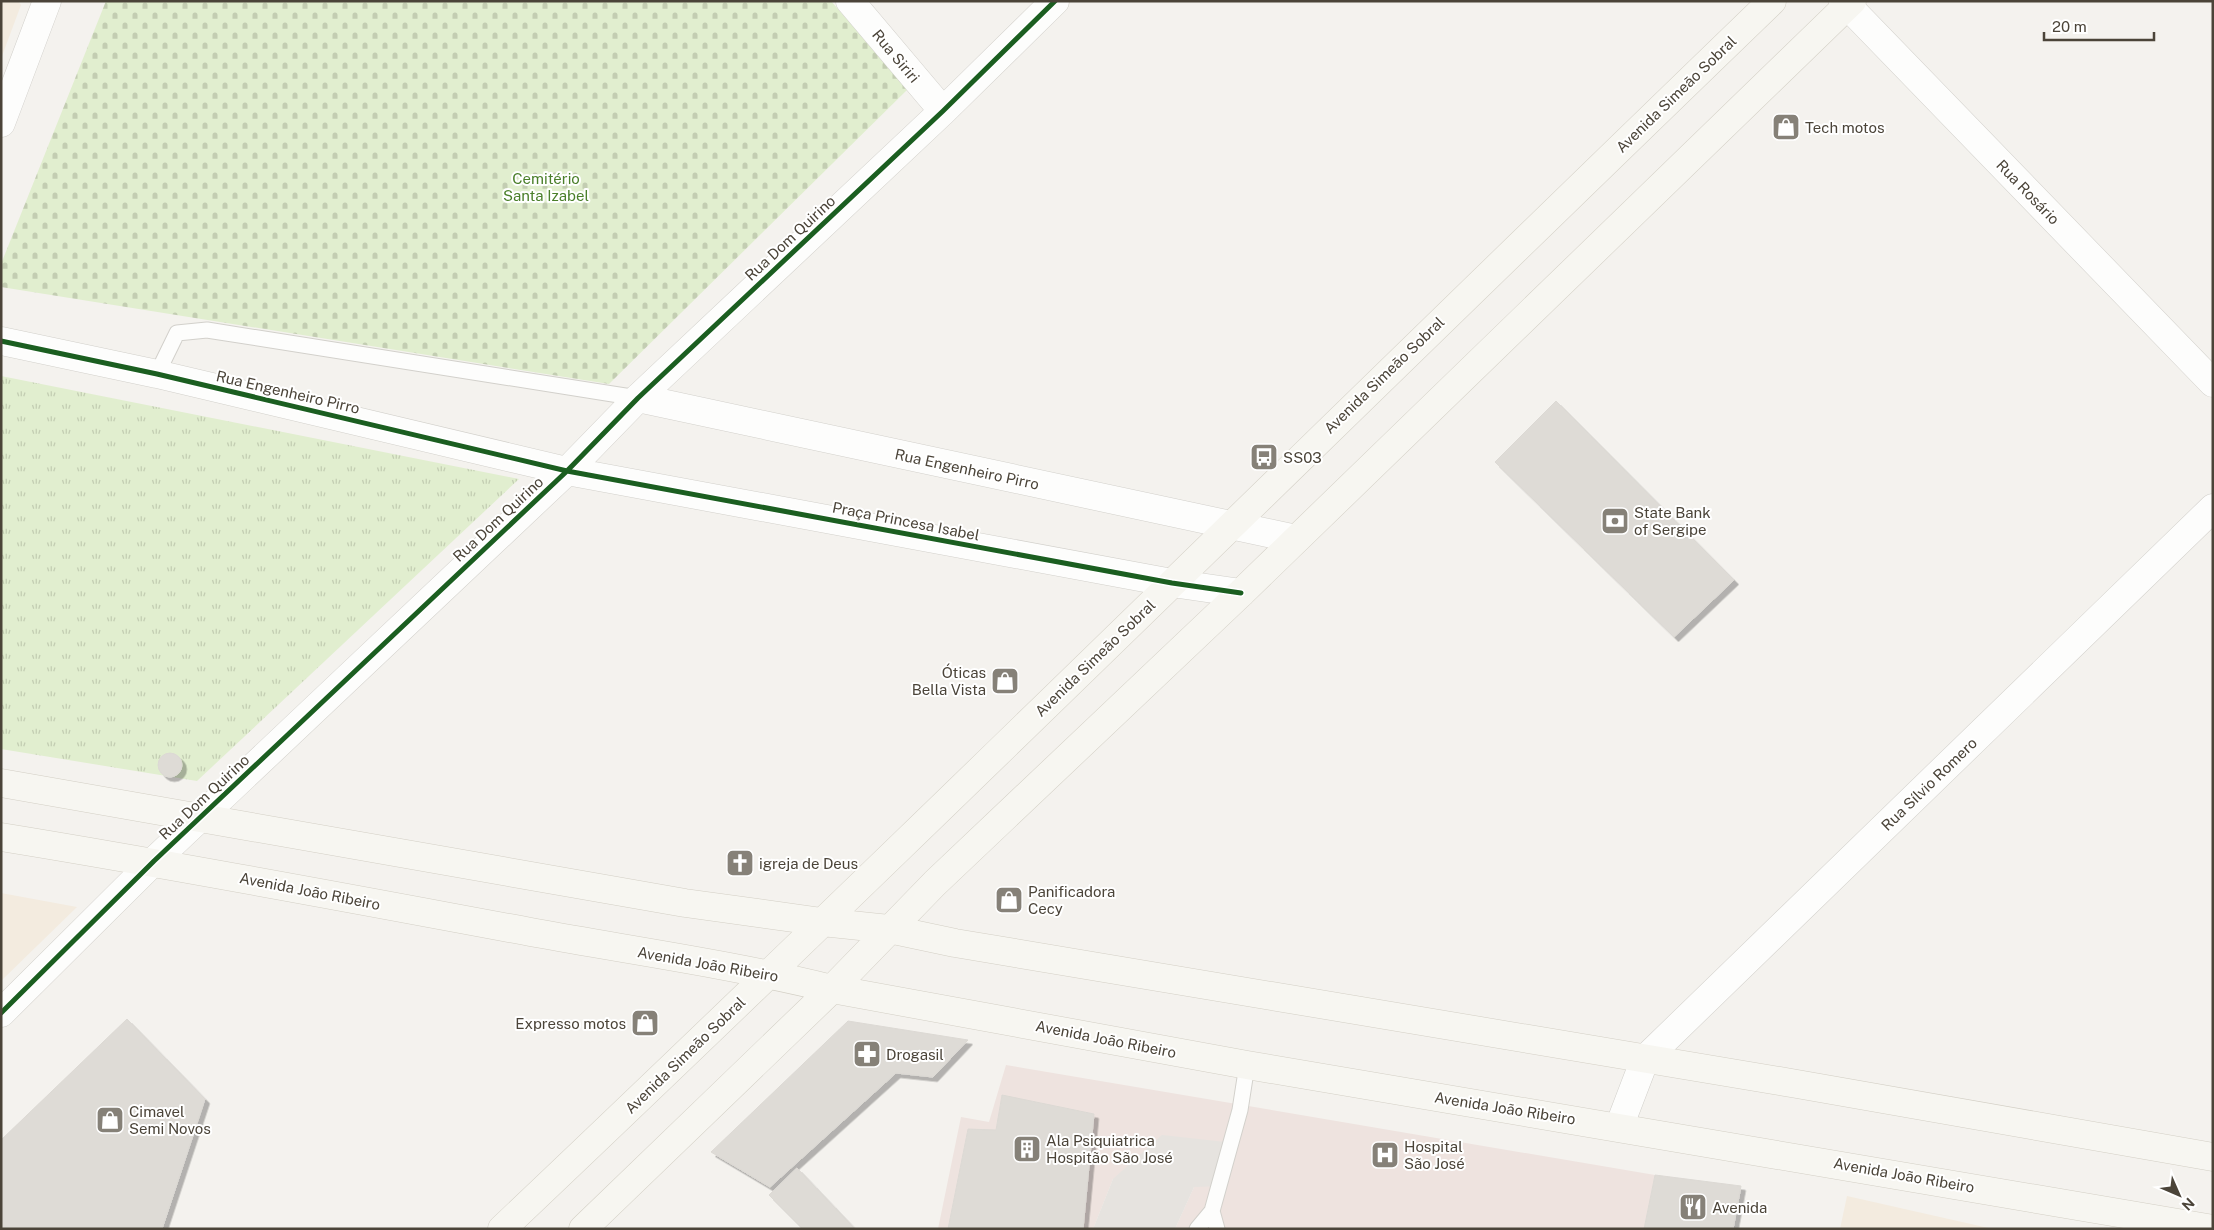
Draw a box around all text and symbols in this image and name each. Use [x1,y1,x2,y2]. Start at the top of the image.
scale bar [2044,10,2154,42]
text: 20 m [2052,18,2087,35]
street label: Rua Siriri [869,26,923,86]
street label: Avenida Simeão Sobral [1612,32,1740,156]
shop icon: Tech motos [1771,112,1801,142]
place label: Tech motos [1805,119,1884,136]
street label: Rua Rosário [1993,156,2063,228]
park label: Cemitério Santa Izabel [503,170,589,204]
street label: Rua Dom Quirino [741,192,839,284]
street label: Avenida Simeão Sobral [1320,313,1448,437]
street label: Rua Engenheiro Pirro [215,367,361,417]
bus stop icon: SS03 [1249,442,1279,472]
street label: Rua Engenheiro Pirro [893,445,1041,493]
place label: SS03 [1283,449,1322,466]
street label: Rua Dom Quirino [449,473,547,565]
street label: Praça Princesa Isabel [831,498,981,544]
place label: State Bank of Sergipe [1634,504,1711,538]
bank icon: State Bank of Sergipe [1600,506,1630,536]
street label: Avenida Simeão Sobral [1031,596,1159,720]
place label: Óticas Bella Vista [912,663,986,698]
shop icon: Óticas Bella Vista [990,666,1020,696]
street label: Rua Sílvio Romero [1878,734,1980,834]
street label: Rua Dom Quirino [155,751,253,843]
church icon: igreja de Deus [725,848,755,878]
place label: igreja de Deus [759,855,858,872]
street label: Avenida João Ribeiro [238,869,382,913]
place label: Panificadora Cecy [1028,883,1115,917]
shop icon: Panificadora Cecy [994,885,1024,915]
street label: Avenida João Ribeiro [636,943,780,985]
street label: Avenida Simeão Sobral [621,993,749,1117]
shop icon: Expresso motos [630,1008,660,1038]
place label: Expresso motos [515,1015,626,1032]
street label: Avenida João Ribeiro [1034,1017,1178,1061]
pharmacy icon: Drogasil [852,1039,882,1069]
place label: Drogasil [886,1046,944,1063]
street label: Avenida João Ribeiro [1433,1088,1577,1128]
place label: Cimavel Semi Novos [129,1103,211,1137]
shop icon: Cimavel Semi Novos [95,1105,125,1135]
place label: Ala Psiquiatrica Hospitão São José [1046,1132,1173,1166]
building icon: Ala Psiquiatrica Hospitão São José [1012,1134,1042,1164]
place label: Hospital São José [1404,1138,1465,1172]
hospital icon: Hospital São José [1370,1140,1400,1170]
street label: Avenida João Ribeiro [1832,1154,1976,1196]
north arrow [2154,1170,2204,1220]
restaurant icon: Avenida [1678,1192,1708,1222]
text: N [2179,1195,2198,1214]
place label: Avenida [1712,1199,1767,1216]

